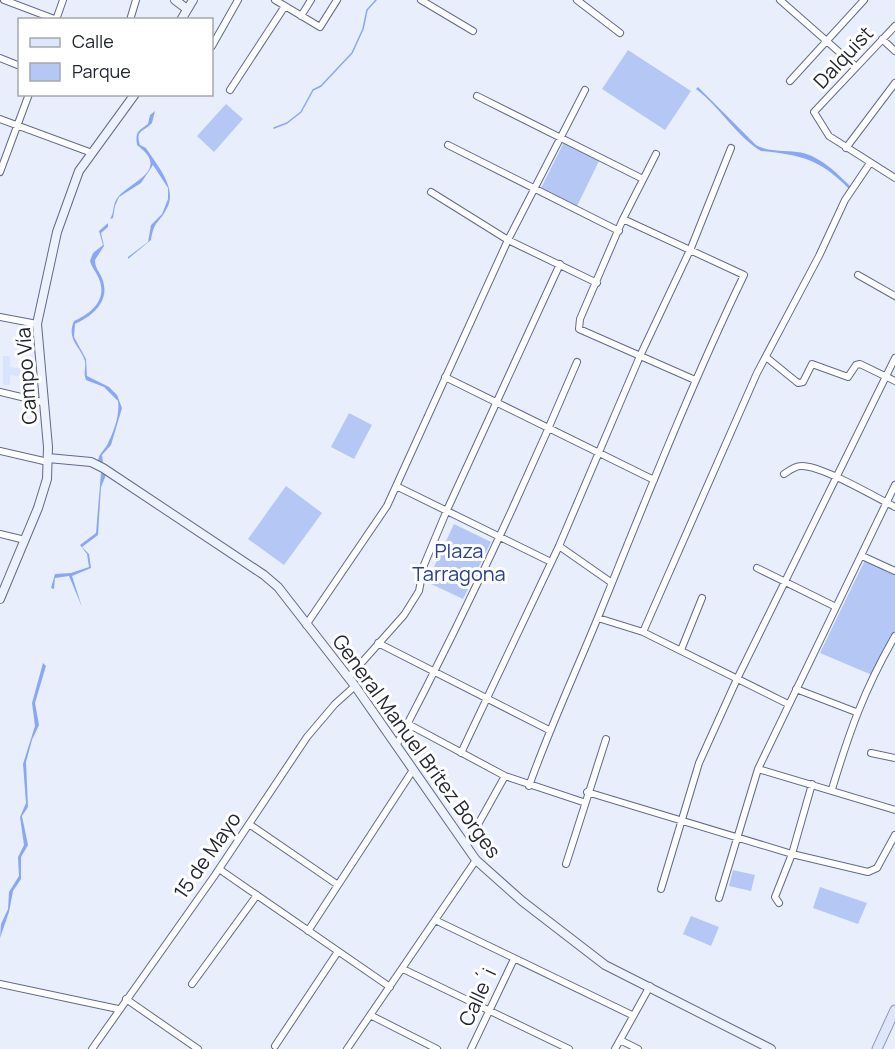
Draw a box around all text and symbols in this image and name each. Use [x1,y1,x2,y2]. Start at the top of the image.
legend [18,18,213,96]
street label: Dalquist [807,20,879,94]
text: Calle [72,29,114,53]
text: Parque [72,59,131,83]
street label: Campo Vía [9,326,43,426]
park label: Plaza Tarragona [412,537,506,587]
street label: General Manuel Brítez Borges [327,629,507,863]
street label: 15 de Mayo [167,806,247,904]
street label: Calle´i [452,964,502,1030]

